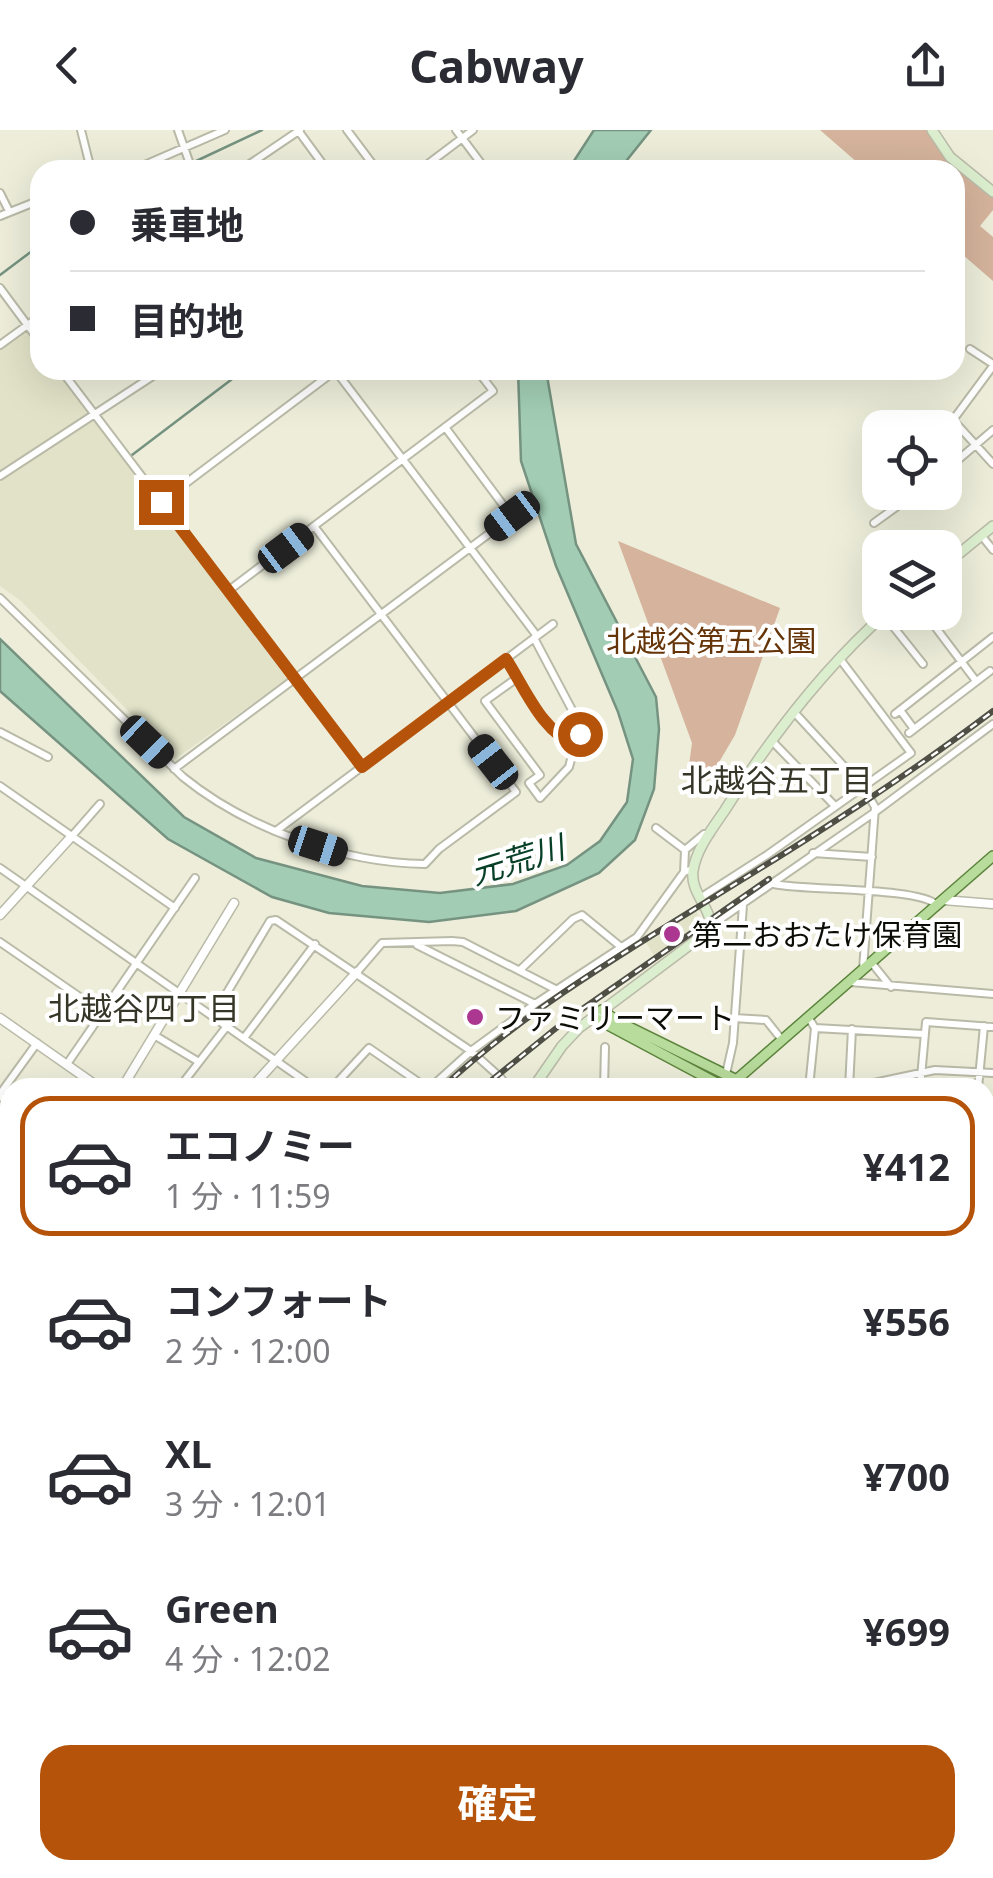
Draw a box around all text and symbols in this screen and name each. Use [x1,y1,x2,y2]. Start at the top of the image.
text: Cabway [409,35,584,96]
icon: back [40,38,95,93]
icon: share [898,38,953,93]
text: 乗車地 [130,198,244,250]
text: 目的地 [130,294,244,346]
map controls [862,410,962,630]
button: locate [862,410,962,510]
route end [139,480,184,525]
car [479,486,545,546]
car [253,518,319,578]
button: layers [862,530,962,630]
park label: 北越谷第五公園 [606,620,816,661]
car [115,710,179,774]
route start [558,712,603,757]
car [463,729,523,795]
district label: 北越谷五丁目 [681,758,873,801]
car [285,822,351,870]
water label: 元荒川 [465,824,572,894]
place label: 第二おおたけ保育園 [692,914,962,955]
marker: 第二おおたけ保育園 [661,923,683,945]
district label: 北越谷四丁目 [48,986,240,1029]
place label: ファミリーマート [495,997,735,1038]
marker: ファミリーマート [464,1006,486,1028]
text: エコノミー [165,1119,355,1171]
icon: car [45,1121,135,1211]
text: ¥412 [863,1140,950,1192]
text: 1 分 · 11:59 [165,1174,331,1217]
text: コンフォート [165,1274,392,1326]
icon: car [45,1276,135,1366]
text: ¥556 [863,1295,950,1347]
text: 2 分 · 12:00 [165,1329,331,1372]
text: XL [165,1427,212,1479]
icon: car [45,1431,135,1521]
text: ¥700 [863,1450,950,1502]
text: 3 分 · 12:01 [165,1482,331,1525]
text: Green [165,1582,279,1634]
icon: car [45,1586,135,1676]
text: ¥699 [863,1605,950,1657]
text: 4 分 · 12:02 [165,1637,331,1680]
button: 確定 [40,1745,955,1860]

